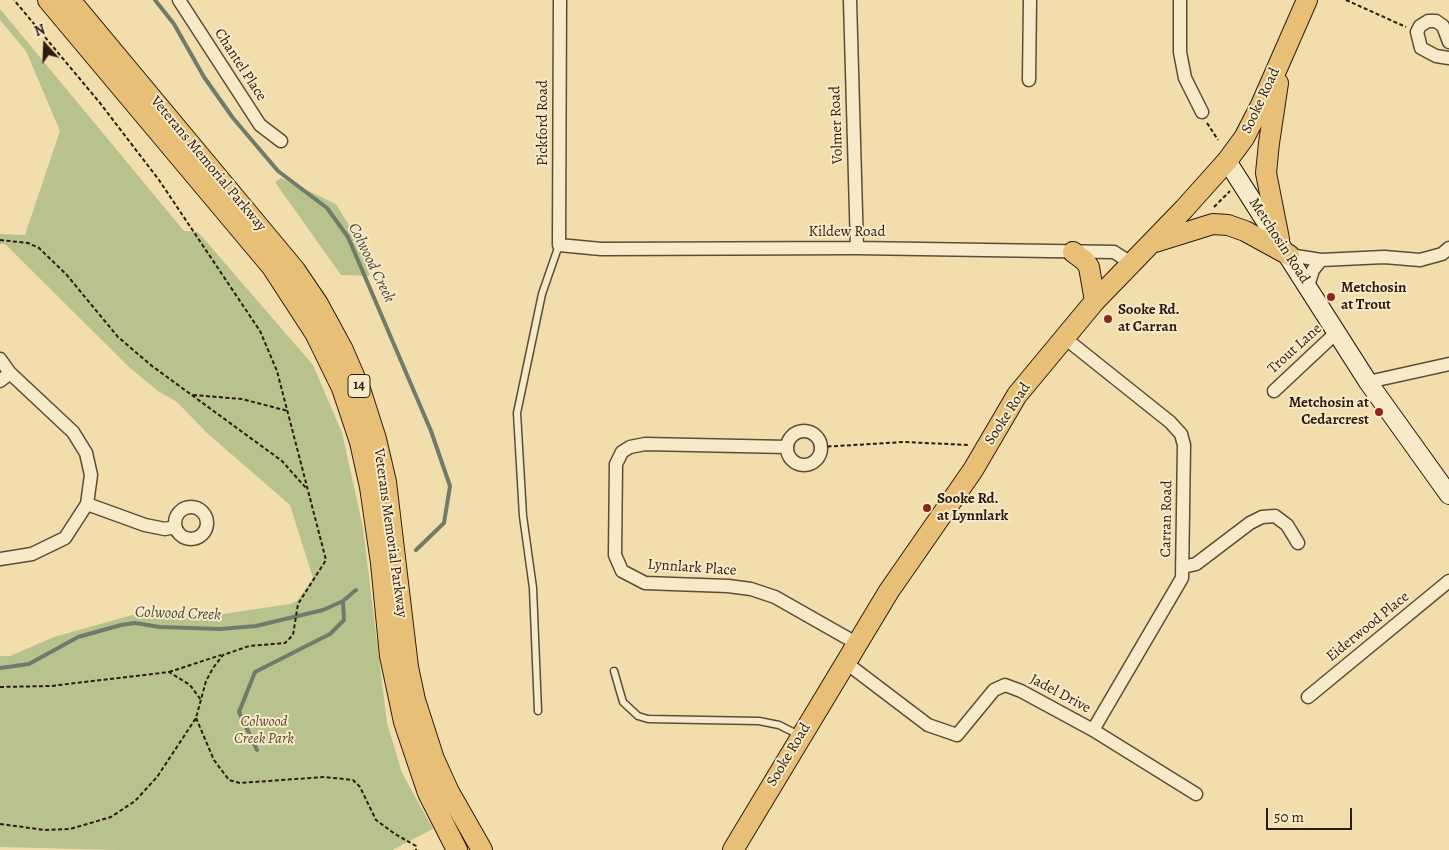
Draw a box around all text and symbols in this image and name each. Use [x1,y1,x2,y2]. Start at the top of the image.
north arrow [20,20,70,70]
text: N [32,20,48,41]
street label: Chantel Place [210,25,270,105]
street label: Sooke Road [1238,65,1284,137]
street label: Pickford Road [534,80,552,166]
street label: Volmer Road [827,86,847,164]
street label: Veterans Memorial Parkway [146,93,270,235]
street label: Metchosin Road [1245,195,1313,287]
water label: Colwood Creek [343,220,399,306]
street label: Kildew Road [809,223,885,241]
place label: Metchosin at Trout [1341,279,1407,314]
marker: Metchosin at Trout [1325,291,1337,303]
place label: Sooke Rd. at Carran [1118,301,1180,336]
marker: Sooke Rd. at Carran [1102,313,1114,325]
street label: Trout Lane [1264,320,1326,378]
road number: 14 [348,374,370,398]
street label: Sooke Road [981,379,1035,449]
place label: Metchosin at Cedarcrest [1289,394,1369,429]
marker: Metchosin at Cedarcrest [1373,406,1385,418]
street label: Veterans Memorial Parkway [369,447,411,619]
street label: Carran Road [1157,480,1177,558]
place label: Sooke Rd. at Lynnlark [937,490,1008,525]
marker: Sooke Rd. at Lynnlark [921,502,933,514]
street label: Lynnlark Place [647,556,737,580]
street label: Eiderwood Place [1323,588,1413,666]
water label: Colwood Creek [135,603,221,625]
street label: Jadel Drive [1026,670,1094,718]
park label: Colwood Creek Park [234,713,294,748]
street label: Sooke Road [763,720,815,790]
scale bar [1269,798,1355,830]
text: 50 m [1274,807,1304,827]

